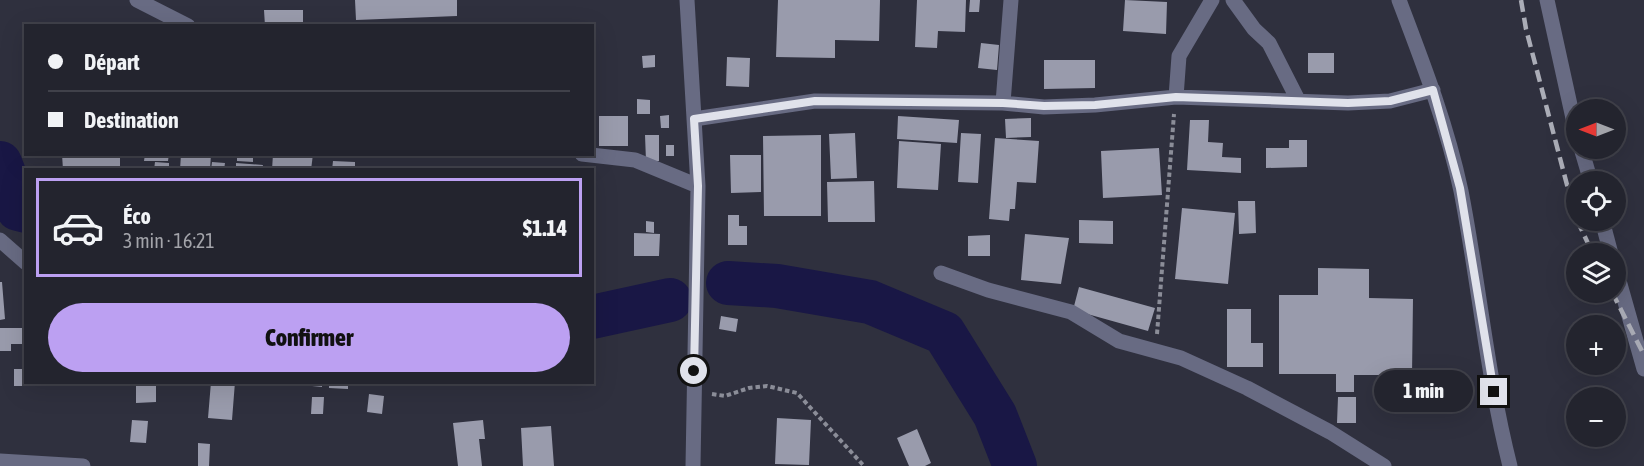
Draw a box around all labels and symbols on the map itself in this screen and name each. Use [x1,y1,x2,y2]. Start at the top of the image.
north arrow [1566,99,1626,159]
route start [680,357,707,384]
callout: 1 min [1374,371,1473,413]
route end [1480,378,1507,405]

